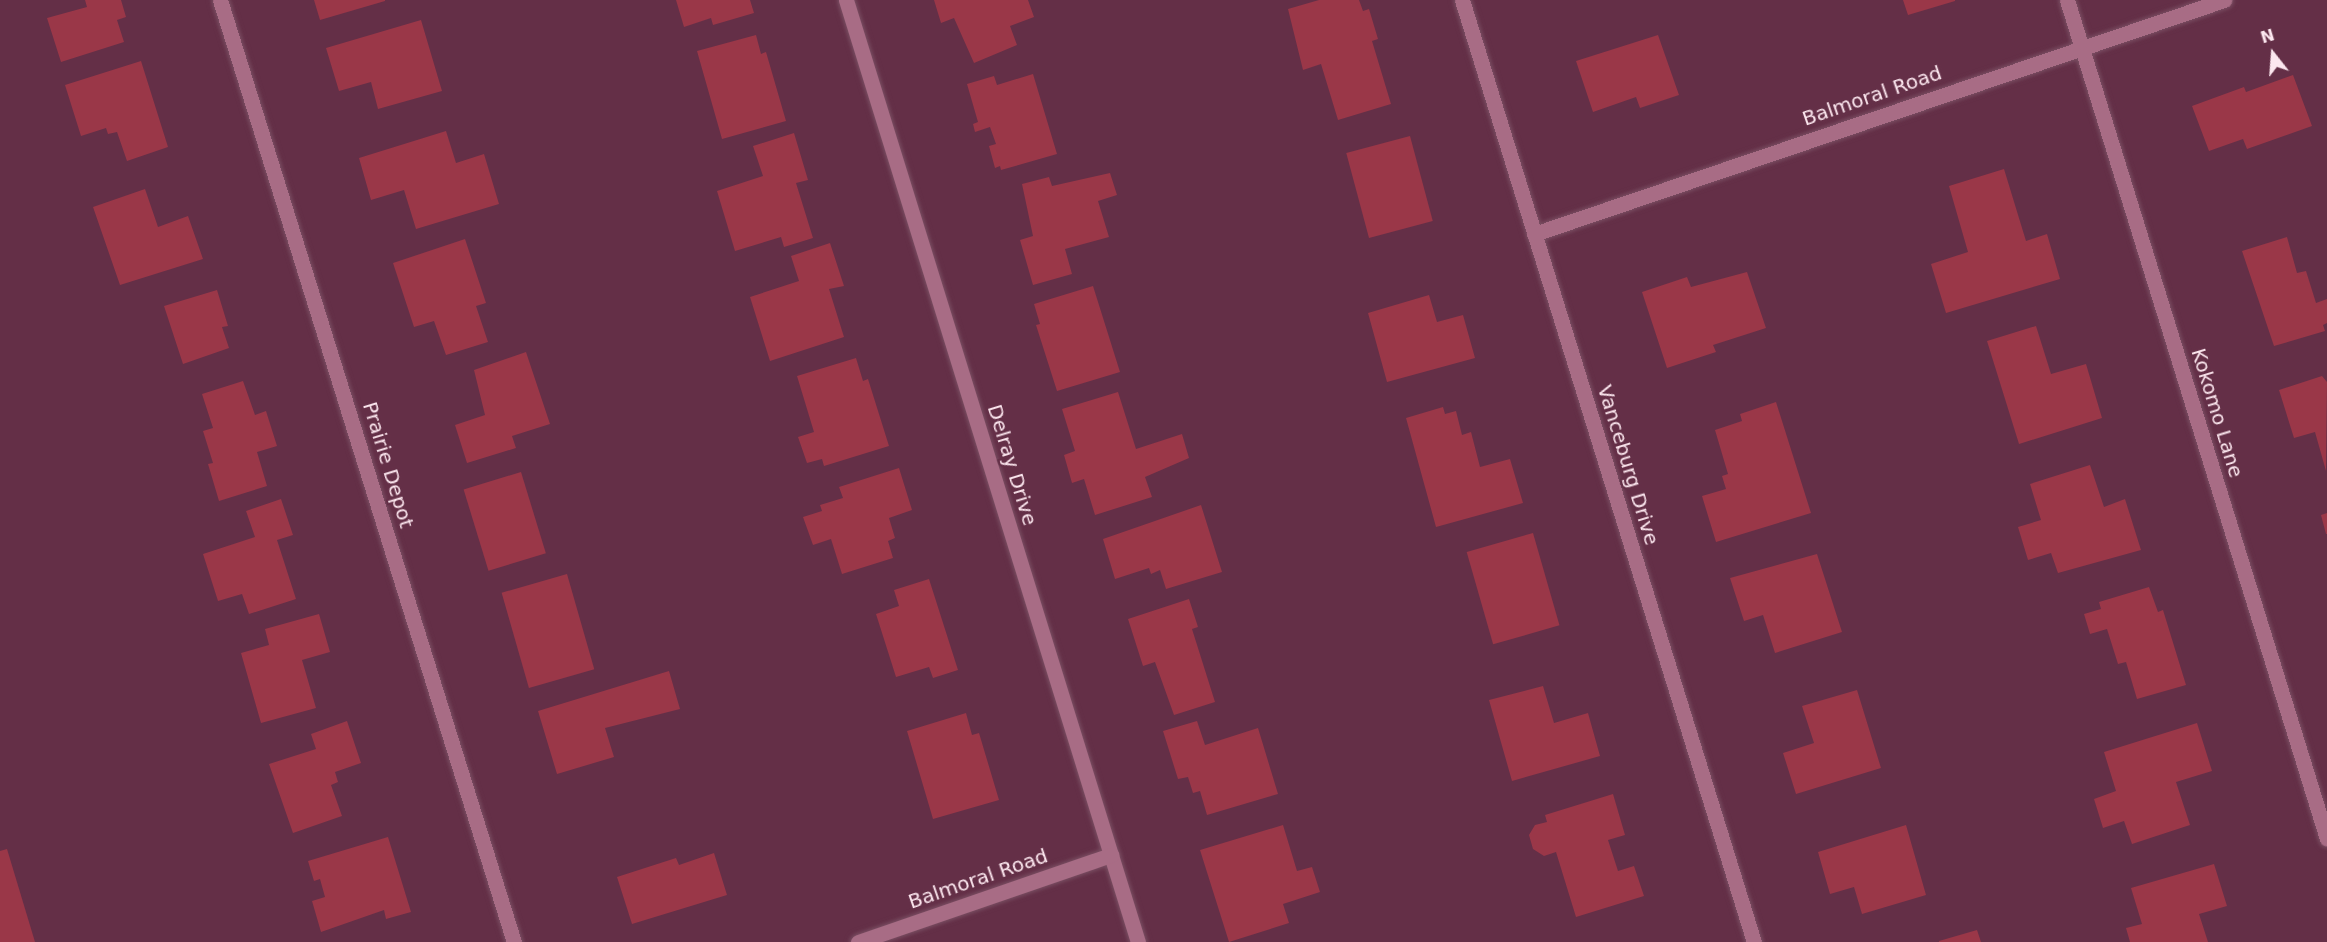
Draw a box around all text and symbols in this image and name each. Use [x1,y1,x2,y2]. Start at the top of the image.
north arrow [2243,24,2303,84]
text: N [2258,25,2277,47]
street label: Balmoral Road [1799,61,1945,131]
street label: Kokomo Lane [2186,345,2248,481]
street label: Vanceburg Drive [1592,382,1664,548]
street label: Prairie Depot [357,399,419,531]
street label: Delray Drive [982,402,1042,528]
street label: Balmoral Road [905,844,1051,914]

